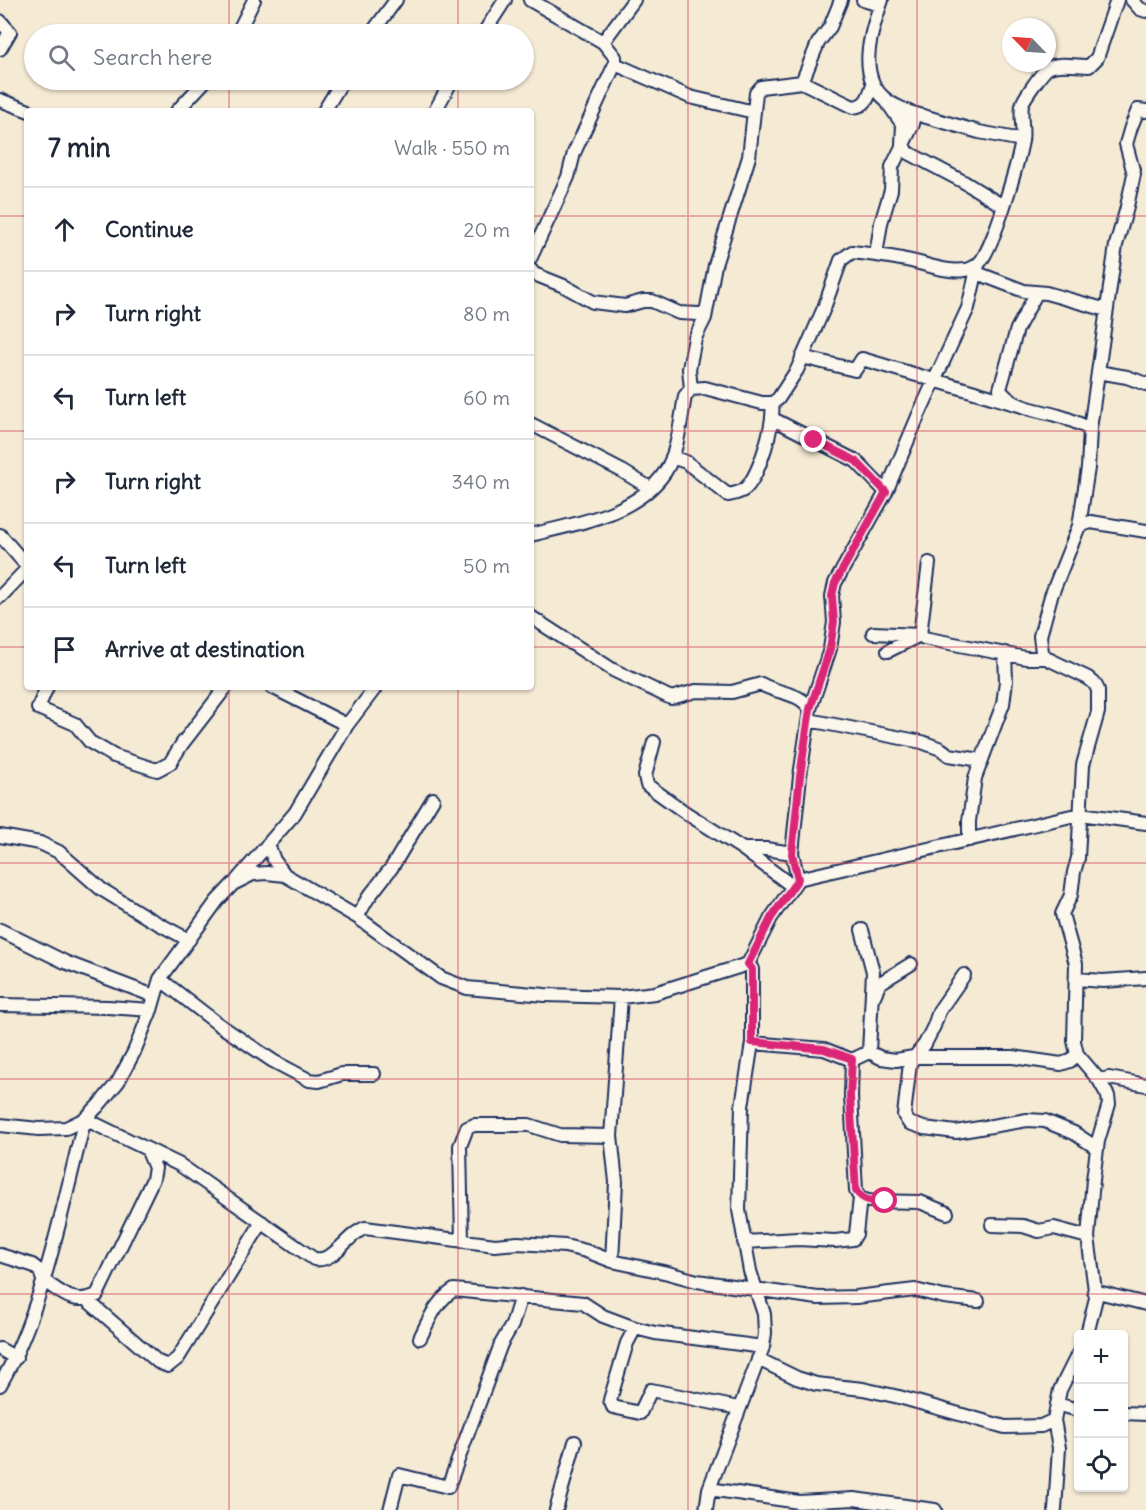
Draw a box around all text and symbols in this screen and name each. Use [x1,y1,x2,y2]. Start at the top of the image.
north arrow [1002,18,1056,72]
search box [24,24,534,90]
icon: search [45,41,78,74]
text: Search here [93,43,212,71]
text: 7 min [48,131,111,164]
text: Walk · 550 m [394,135,510,160]
icon: ahead [48,213,81,246]
text: Continue [105,215,194,243]
text: 20 m [464,217,510,242]
icon: right [48,297,81,330]
text: Turn right [105,299,201,327]
text: 80 m [463,301,510,326]
icon: left [48,381,81,414]
text: Turn left [105,383,186,411]
text: 60 m [463,385,510,410]
route end [800,426,826,452]
icon: right [48,465,81,498]
text: Turn right [105,467,201,495]
text: 340 m [452,469,510,494]
icon: left [48,549,81,582]
text: Turn left [105,551,186,579]
text: 50 m [463,553,510,578]
icon: arrive [48,633,81,666]
text: Arrive at destination [105,635,305,663]
route start [871,1187,897,1213]
map controls [1074,1330,1128,1492]
button: + [1074,1330,1128,1384]
button: − [1074,1384,1128,1438]
button: locate [1074,1438,1128,1492]

